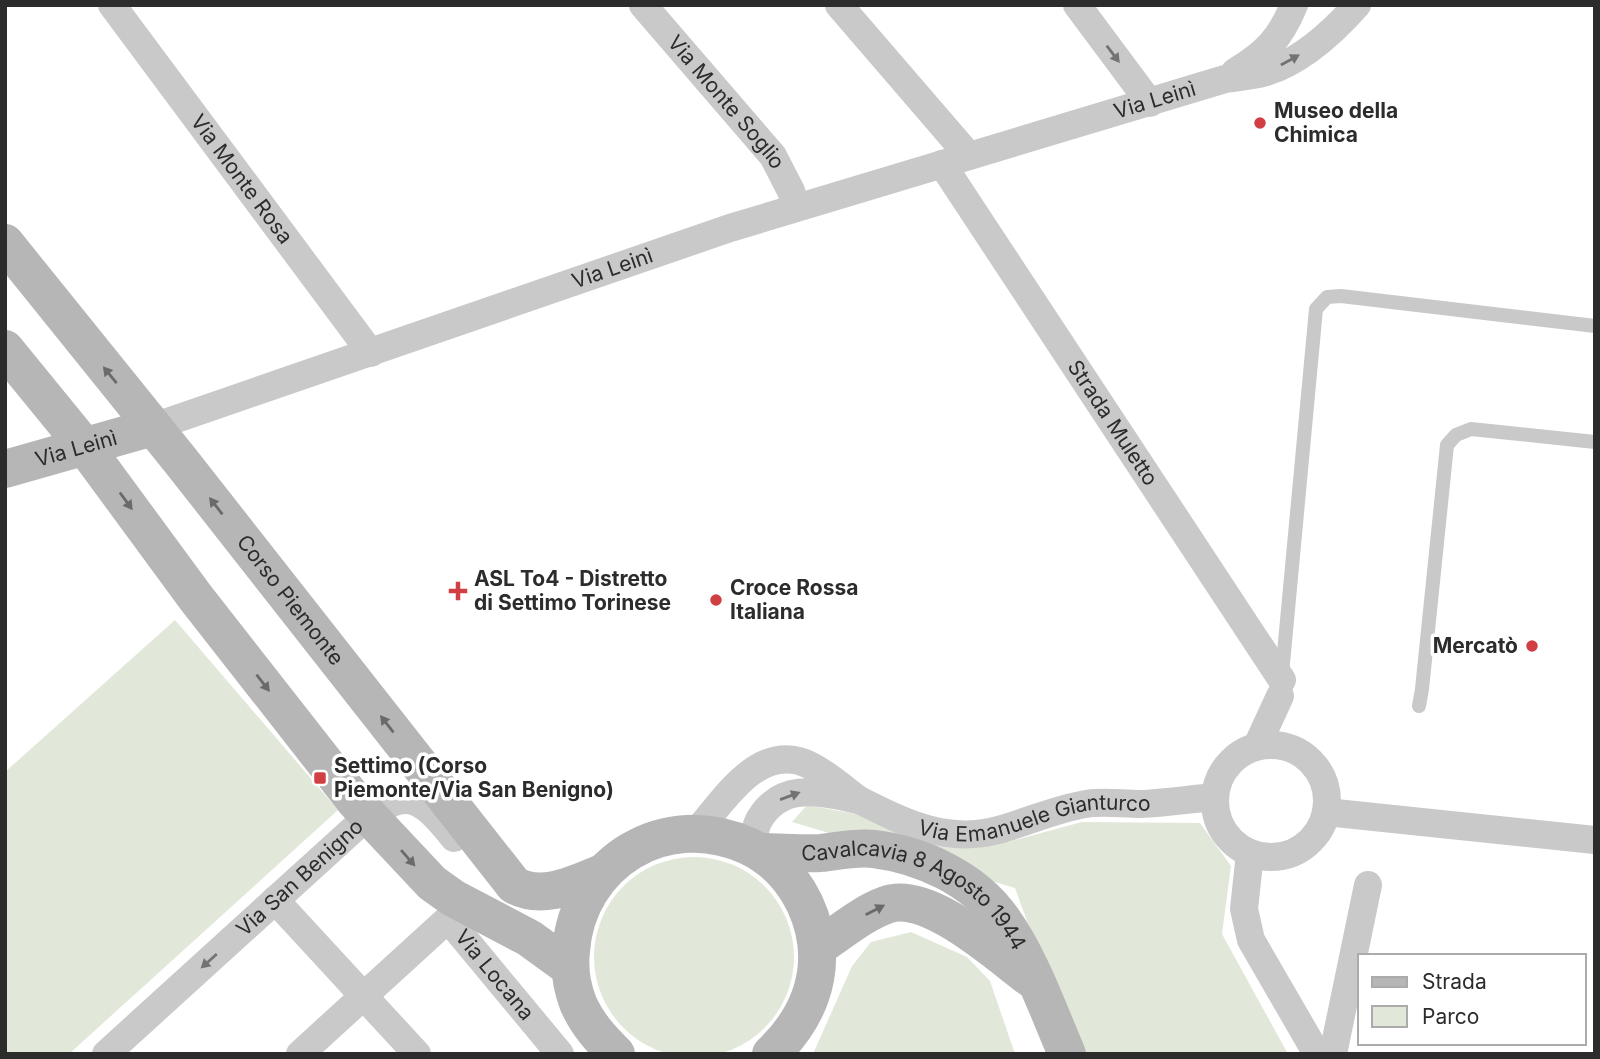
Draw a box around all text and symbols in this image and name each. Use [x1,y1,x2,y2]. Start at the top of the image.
street label: Via Monte Soglio [663,30,790,173]
one-way arrow [1106,45,1120,63]
one-way arrow [1280,54,1300,66]
street label: Via Leinì [1111,76,1199,124]
place label: Museo della Chimica [1274,98,1398,147]
street label: Via Monte Rosa [186,109,298,248]
marker: Museo della Chimica [1252,115,1268,131]
street label: Via Leinì [568,243,656,294]
street label: Strada Muletto [1063,355,1163,490]
one-way arrow [103,366,117,384]
street label: Via Leinì [32,425,120,472]
one-way arrow [119,492,133,510]
one-way arrow [209,498,224,516]
street label: Corso Piemonte [232,530,349,670]
place label: ASL To4 - Distretto di Settimo Torinese [474,566,671,615]
place label: Croce Rossa Italiana [730,575,858,624]
marker: ASL To4 - Distretto di Settimo Torinese [448,581,468,601]
marker: Croce Rossa Italiana [708,592,724,608]
place label: Mercatò [1433,633,1518,658]
marker: Mercatò [1524,638,1540,654]
one-way arrow [255,674,270,692]
one-way arrow [380,715,395,733]
place label: Settimo (Corso Piemonte/Via San Benigno) [334,753,614,802]
marker: Settimo (Corso Piemonte/Via San Benigno) [312,770,328,786]
one-way arrow [779,790,800,801]
street label: Via Emanuele Gianturco [916,790,1151,847]
street label: Via San Benigno [231,814,368,941]
street label: Cavalcavia 8 Agosto 1944 [801,835,1032,954]
one-way arrow [400,849,416,867]
one-way arrow [865,905,885,916]
street label: Via Locana [450,924,540,1025]
one-way arrow [200,953,218,969]
legend [1358,954,1586,1045]
text: Strada [1422,969,1487,994]
text: Parco [1422,1004,1479,1029]

